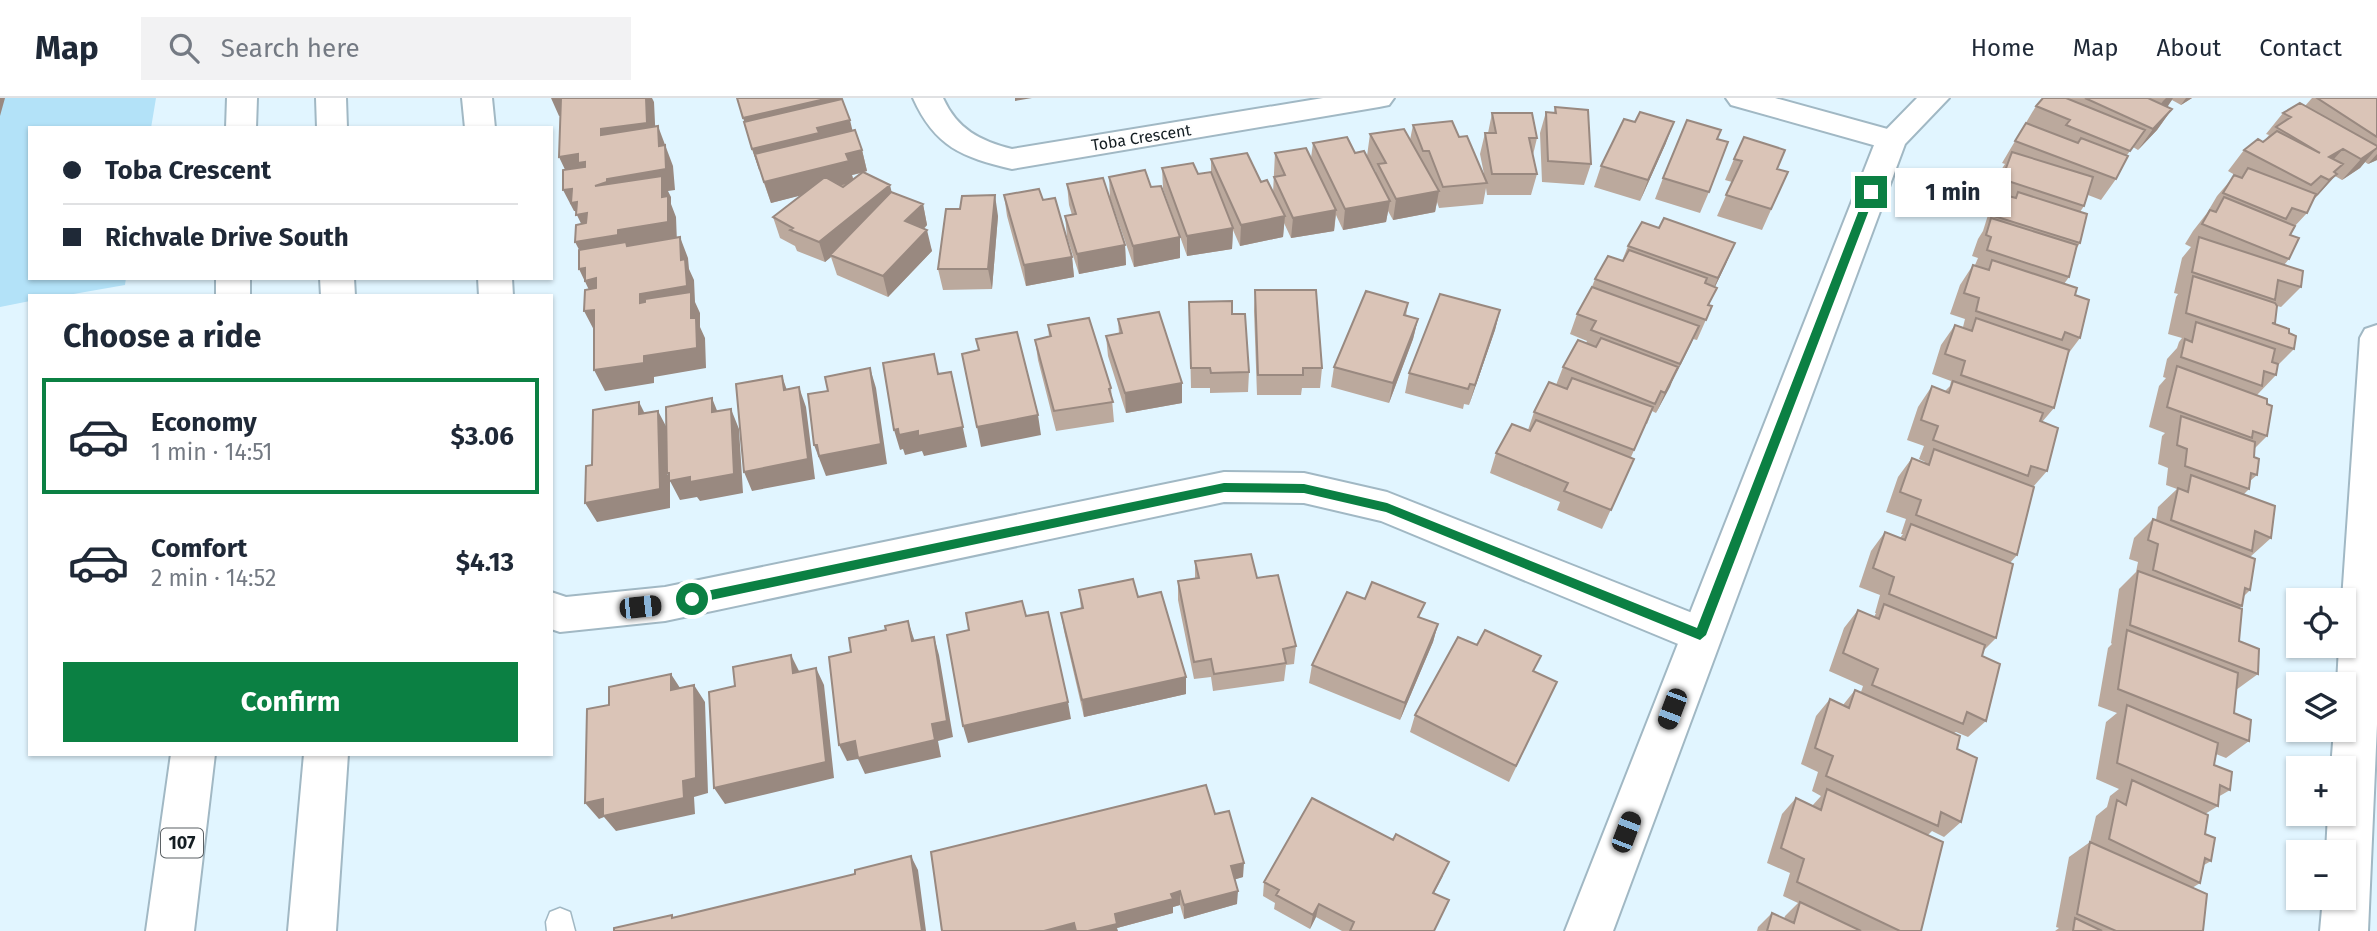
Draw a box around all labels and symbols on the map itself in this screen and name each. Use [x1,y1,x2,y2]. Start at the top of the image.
street label: Toba Crescent [1090,120,1193,155]
callout: 1 min [1896,168,2011,217]
route end [1855,176,1887,208]
route start [676,583,708,615]
car [619,594,662,620]
car [1655,686,1690,732]
car [1609,809,1644,855]
road number: 107 [161,828,203,858]

